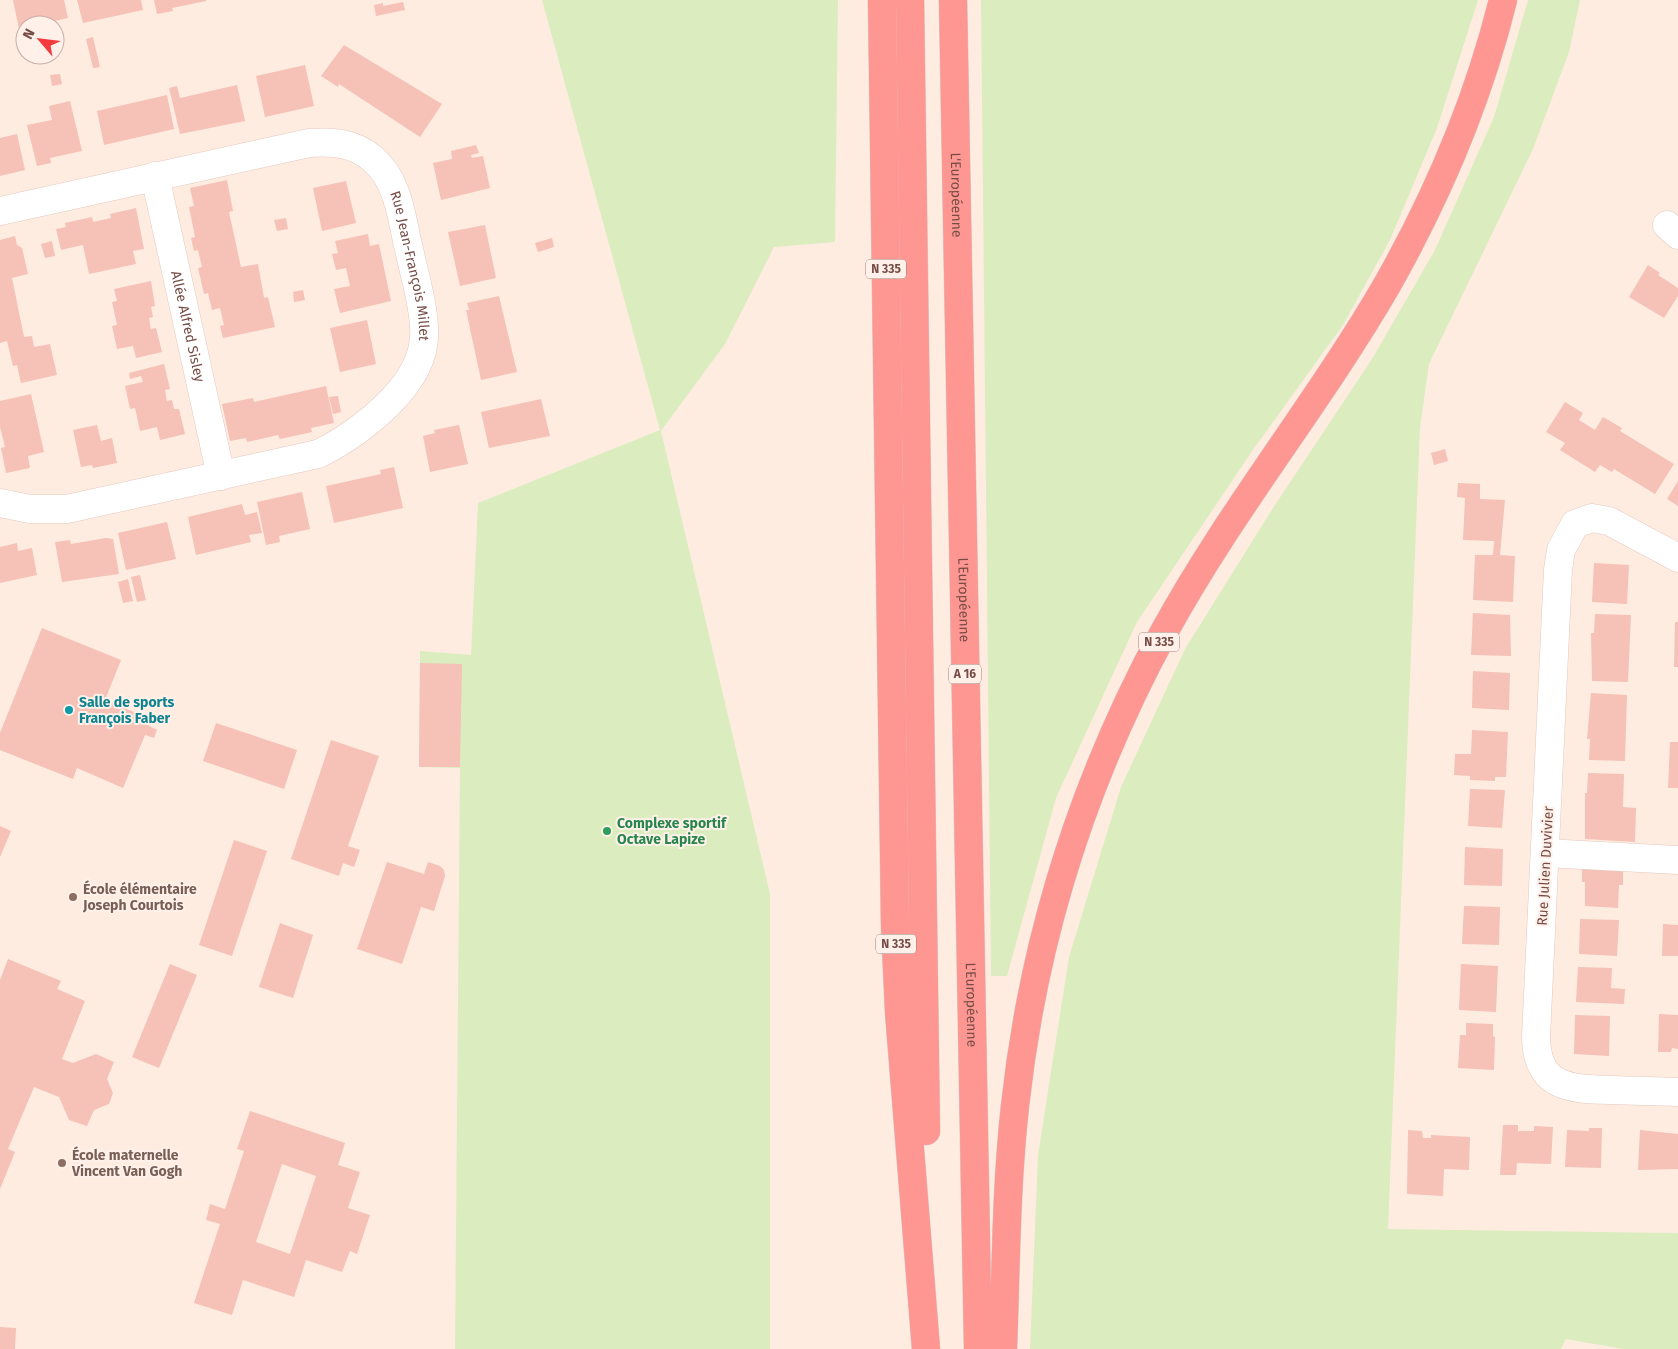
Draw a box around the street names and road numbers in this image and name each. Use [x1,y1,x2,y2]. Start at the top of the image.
street label: L'Européenne [947,152,965,238]
street label: Rue Jean-François Millet [386,189,432,343]
road number: N 335 [866,260,906,278]
street label: Allée Alfred Sisley [167,269,208,384]
street label: L'Européenne [954,557,973,643]
road number: N 335 [1139,632,1179,652]
road number: A 16 [949,664,981,684]
street label: Rue Julien Duvivier [1534,805,1557,926]
road number: N 335 [876,934,916,954]
street label: L'Européenne [962,962,980,1047]

